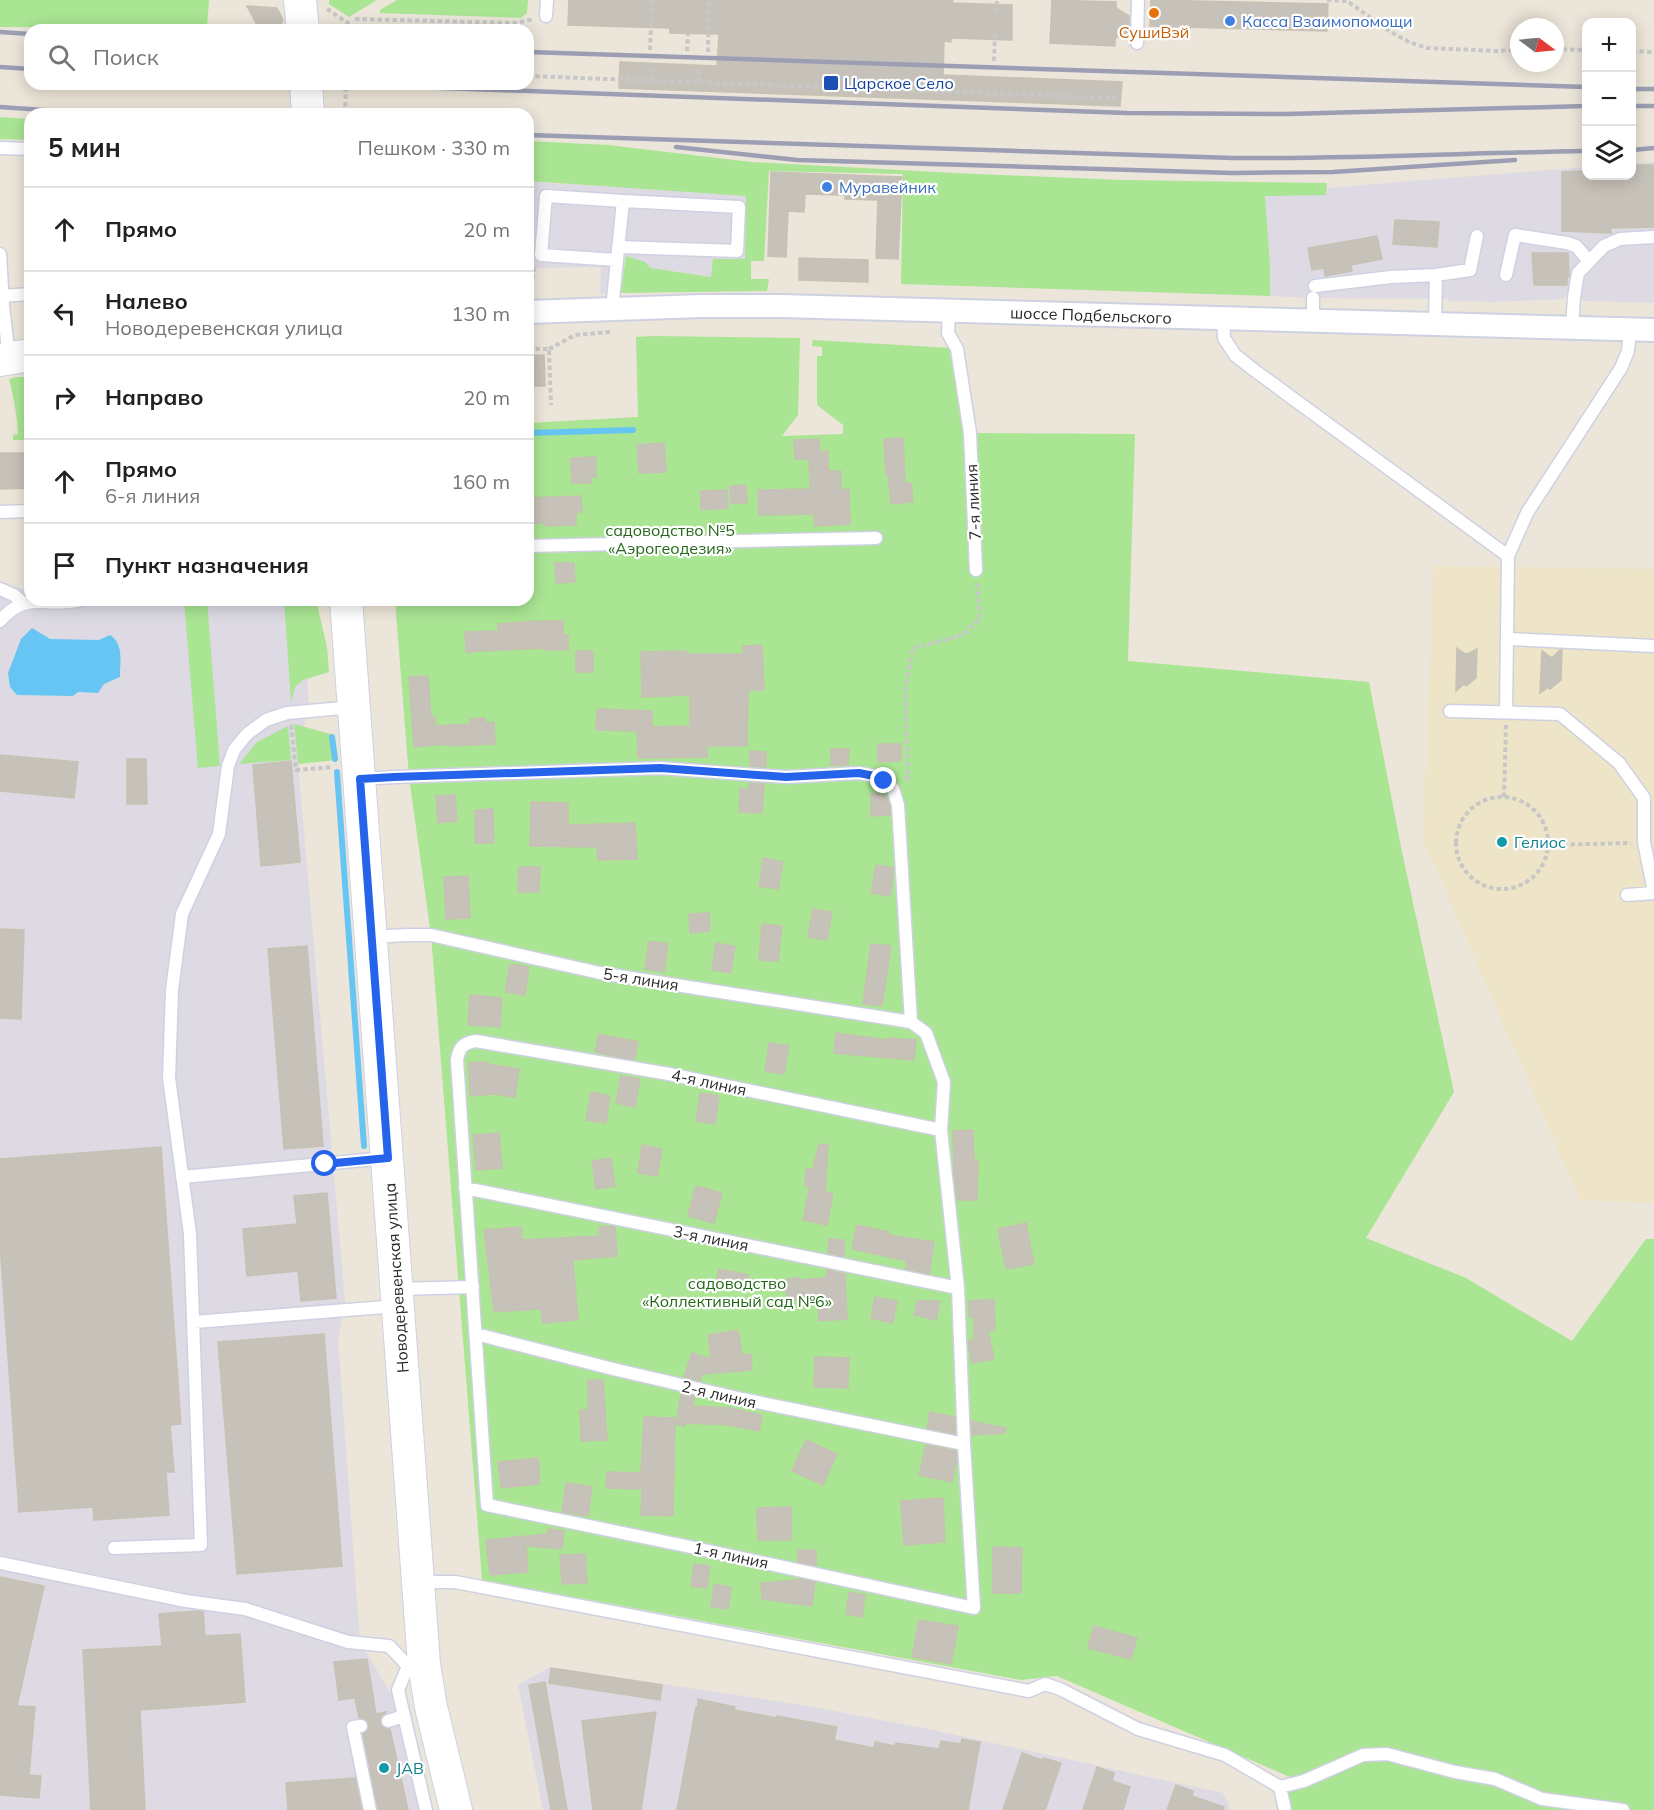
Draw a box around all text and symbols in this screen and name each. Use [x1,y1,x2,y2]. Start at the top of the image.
marker: СушиВэй [1147,6,1161,20]
place label: Касса Взаимопомощи [1242,11,1413,31]
marker: Касса Взаимопомощи [1223,14,1237,28]
north arrow [1510,18,1564,72]
map controls [1582,18,1636,180]
button: + [1582,18,1636,72]
place label: СушиВэй [1119,22,1189,42]
search box [24,24,534,90]
icon: search [45,41,78,74]
text: Поиск [93,43,159,71]
button: − [1582,72,1636,126]
place label: Царское Село [844,73,954,93]
marker: Царское Село [822,74,840,92]
button: layers [1582,126,1636,180]
text: 5 мин [48,131,121,164]
text: Пешком · 330 m [358,135,510,160]
place label: Муравейник [839,177,936,197]
marker: Муравейник [820,180,834,194]
icon: ahead [48,213,81,246]
text: Прямо [105,215,177,243]
text: 20 m [463,217,510,242]
text: Налево [105,287,188,315]
icon: left [48,297,81,330]
text: 130 m [451,301,510,326]
street label: шоссе Подбельского [1010,302,1172,328]
text: Новодеревенская улица [105,315,343,340]
icon: right [48,381,81,414]
text: Направо [105,383,203,411]
text: 20 m [463,385,510,410]
text: Прямо [105,455,177,483]
street label: 7-я линия [961,463,985,541]
icon: ahead [48,465,81,498]
text: 160 m [451,469,510,494]
text: 6-я линия [105,483,200,508]
park label: садоводство №5 «Аэрогеодезия» [605,520,735,558]
icon: arrive [48,549,81,582]
text: Пункт назначения [105,551,309,579]
route end [870,767,896,793]
place label: Гелиос [1514,832,1566,852]
marker: Гелиос [1495,835,1509,849]
street label: 5-я линия [602,963,680,995]
street label: 4-я линия [670,1064,748,1100]
route start [311,1150,337,1176]
street label: Новодеревенская улица [379,1182,413,1374]
street label: 3-я линия [672,1221,750,1255]
park label: садоводство «Коллективный сад №6» [642,1273,832,1311]
street label: 2-я линия [680,1376,758,1412]
street label: 1-я линия [692,1537,770,1573]
place label: JAB [396,1758,424,1778]
marker: JAB [377,1761,391,1775]

